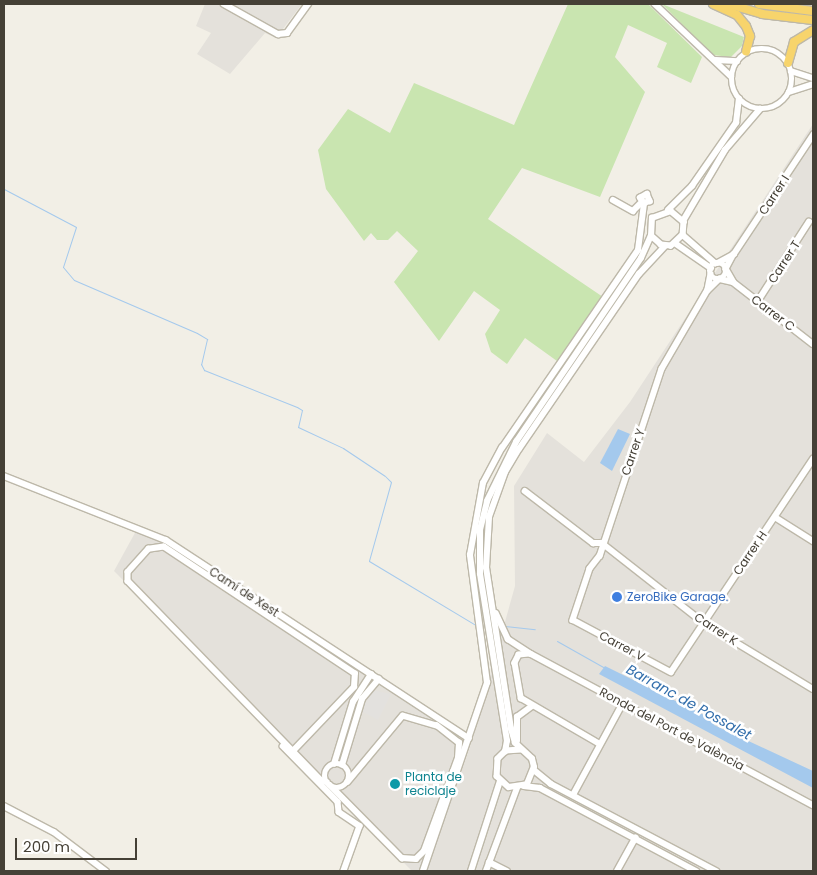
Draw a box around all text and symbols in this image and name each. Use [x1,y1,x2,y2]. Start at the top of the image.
street label: Carrer I [756,172,792,218]
street label: Carrer T [765,238,803,286]
street label: Carrer C [748,292,798,334]
street label: Carrer Y [618,427,648,477]
street label: Carrer H [730,528,770,578]
street label: Camí de Xest [206,564,282,620]
place label: ZeroBike Garage. [627,590,728,604]
marker: ZeroBike Garage. [611,591,623,603]
street label: Carrer K [692,610,740,648]
street label: Carrer V [597,628,647,664]
water label: Barranc de Possalet [624,661,754,743]
street label: Ronda del Port de València [597,685,747,773]
place label: Planta de reciclaje [405,770,462,798]
marker: Planta de reciclaje [389,778,401,790]
scale bar [18,828,140,860]
text: 200 m [23,836,70,857]

